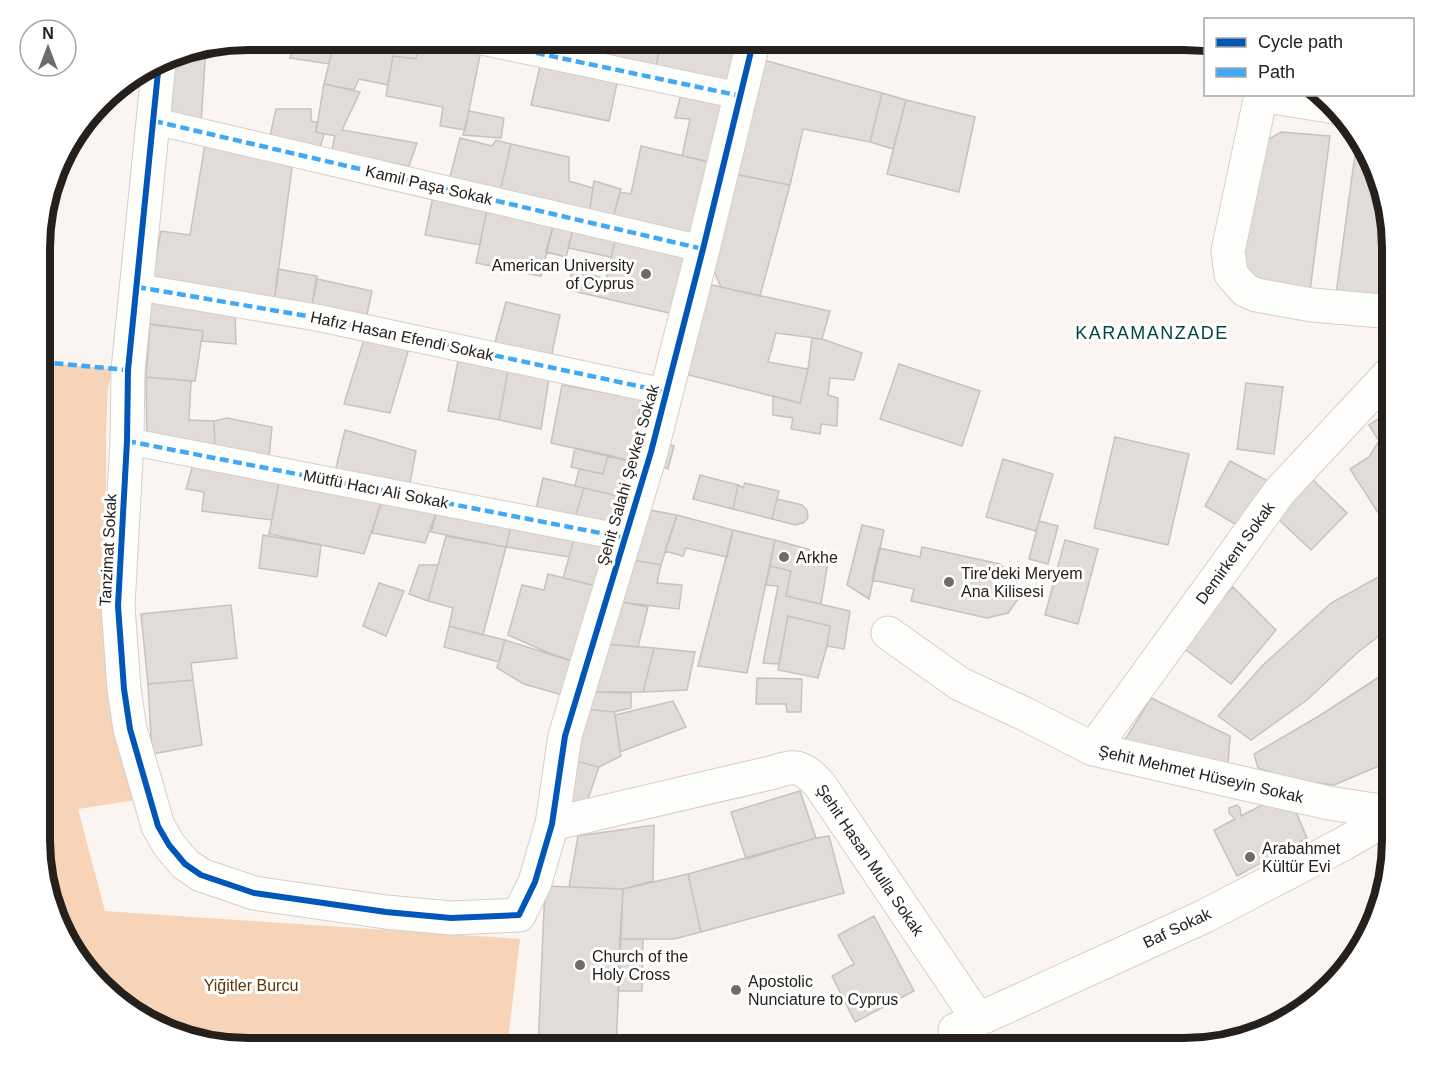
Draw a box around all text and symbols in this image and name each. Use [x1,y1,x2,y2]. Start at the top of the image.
north arrow [18,18,78,78]
legend [1204,18,1414,96]
text: N [42,25,54,42]
text: Cycle path [1258,32,1343,52]
text: Path [1258,62,1295,82]
street label: Kamil Paşa Sokak [364,162,495,208]
place label: American University of Cyprus [492,257,634,292]
marker: American University of Cyprus [639,267,653,281]
street label: Hafız Hasan Efendi Sokak [309,308,496,364]
district label: KARAMANZADE [1075,323,1229,343]
street label: Şehit Salahi Şevket Sokak [594,382,662,568]
street label: Mütfü Hacı Ali Sokak [302,467,451,512]
street label: Tanzimat Sokak [97,492,119,607]
street label: Demirkent Sokak [1192,498,1278,607]
place label: Arkhe [796,549,838,566]
marker: Arkhe [777,550,791,564]
place label: Tire'deki Meryem Ana Kilisesi [961,565,1083,600]
marker: Tire'deki Meryem Ana Kilisesi [942,575,956,589]
street label: Şehit Mehmet Hüseyin Sokak [1097,742,1306,806]
street label: Şehit Hasan Mulla Sokak [813,781,928,940]
place label: Arabahmet Kültür Evi [1262,840,1341,875]
marker: Arabahmet Kültür Evi [1243,850,1257,864]
street label: Baf Sokak [1140,904,1215,951]
place label: Church of the Holy Cross [592,948,688,983]
marker: Church of the Holy Cross [573,958,587,972]
place label: Apostolic Nunciature to Cyprus [748,973,898,1008]
park label: Yiğitler Burcu [204,977,298,994]
marker: Apostolic Nunciature to Cyprus [729,983,743,997]

